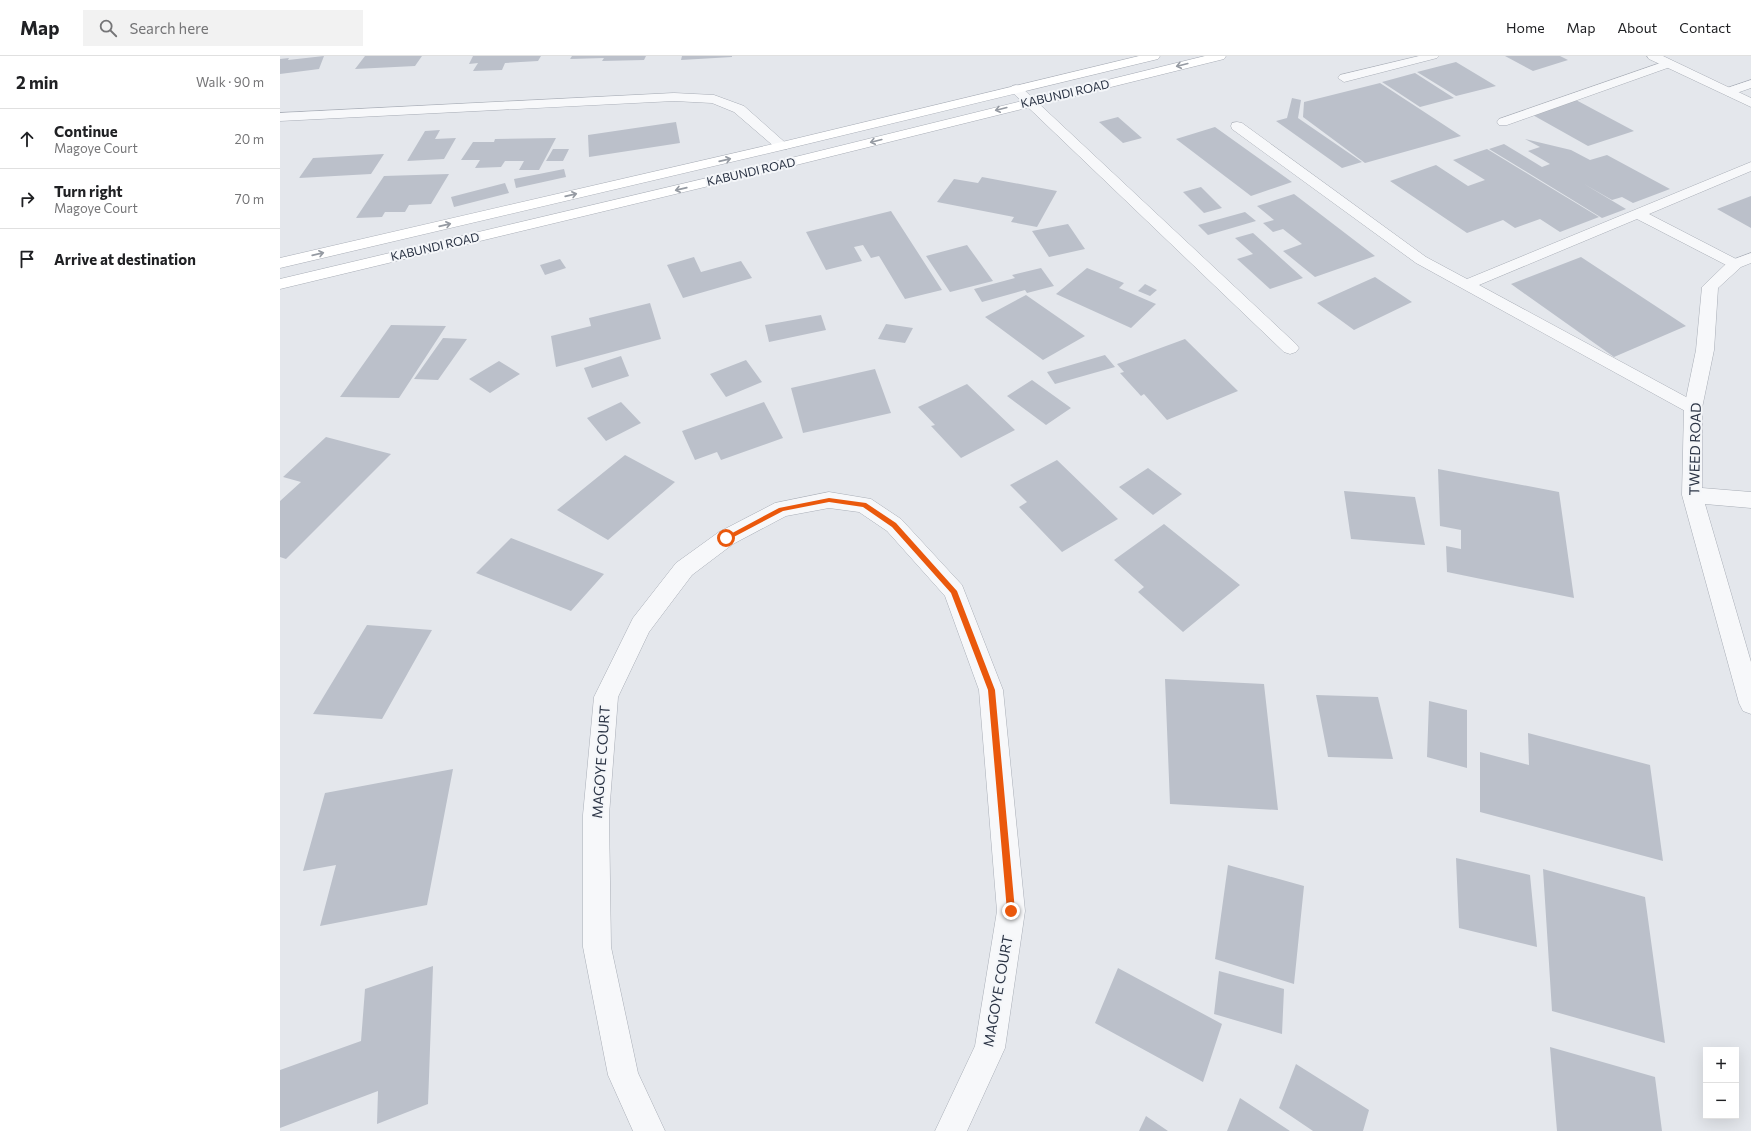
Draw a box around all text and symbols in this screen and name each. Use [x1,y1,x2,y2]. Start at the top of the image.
search box [83,10,363,46]
text: Map [20,16,59,39]
icon: search [97,17,119,39]
text: Search here [129,19,209,37]
text: Home [1506,19,1545,36]
text: Map [1567,19,1595,36]
text: About [1617,19,1657,36]
text: Contact [1679,19,1731,36]
one-way arrow [1176,62,1189,70]
text: 2 min [16,72,58,93]
text: Walk · 90 m [196,74,264,90]
street label: KABUNDI ROAD [1019,76,1111,110]
one-way arrow [995,106,1008,113]
text: Continue [54,122,118,140]
icon: ahead [16,128,38,150]
text: 20 m [235,131,264,147]
one-way arrow [869,138,882,145]
text: Magoye Court [54,140,138,156]
street label: KABUNDI ROAD [705,154,797,188]
one-way arrow [718,155,731,163]
text: Turn right [54,182,123,200]
one-way arrow [675,185,688,193]
icon: right [16,188,38,210]
text: 70 m [235,191,264,207]
one-way arrow [564,191,577,199]
text: Magoye Court [54,200,138,216]
one-way arrow [438,220,451,228]
street label: KABUNDI ROAD [389,229,481,263]
icon: arrive [16,248,38,270]
text: Arrive at destination [54,250,196,268]
one-way arrow [311,250,324,258]
street label: TWEED ROAD [1685,402,1704,496]
route start [717,529,735,547]
street label: MAGOYE COURT [588,705,613,819]
route end [1002,902,1020,920]
street label: MAGOYE COURT [979,934,1016,1048]
map controls [1703,1047,1739,1119]
button: + [1703,1047,1739,1083]
button: − [1703,1083,1739,1119]

